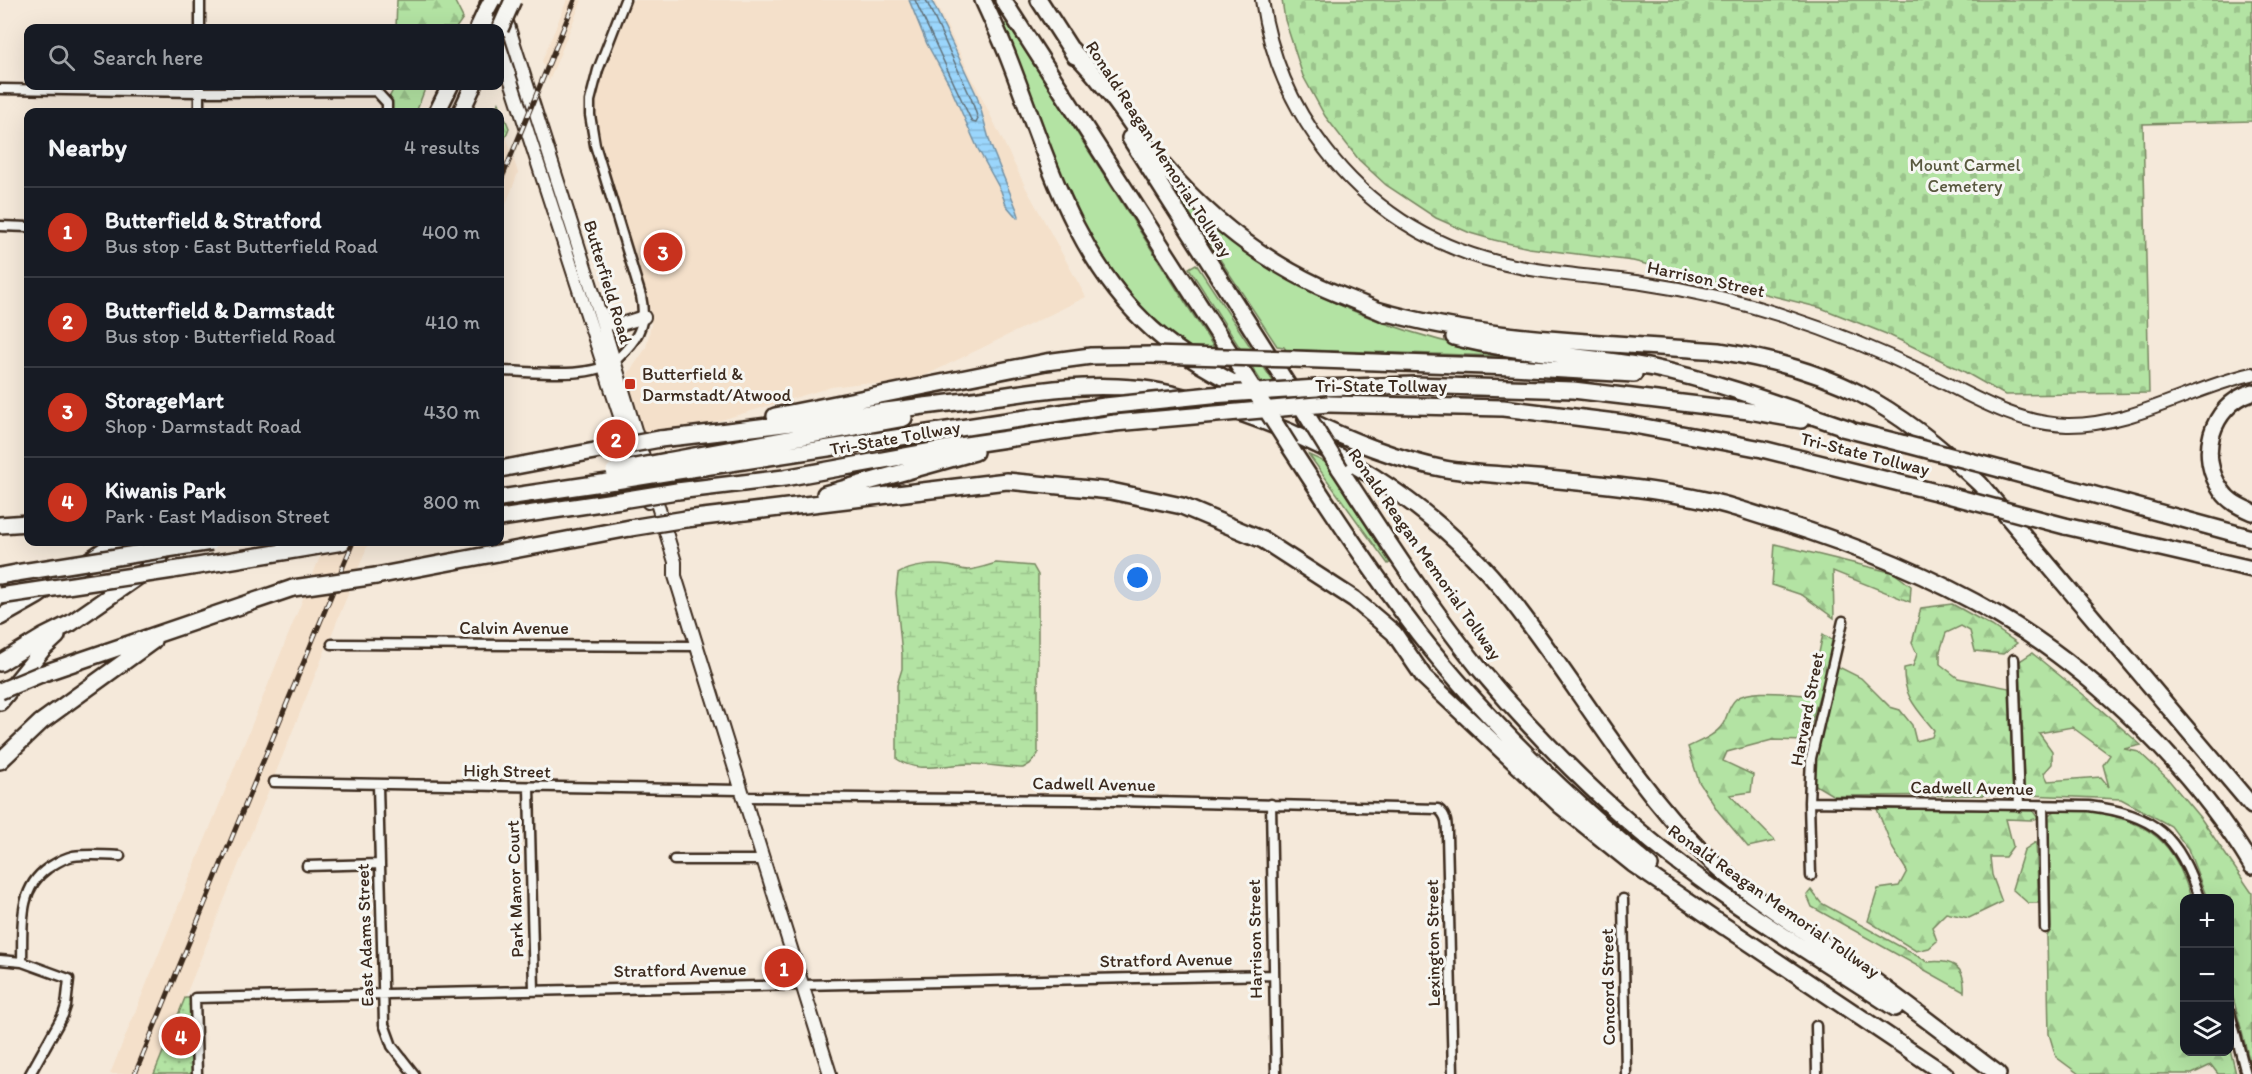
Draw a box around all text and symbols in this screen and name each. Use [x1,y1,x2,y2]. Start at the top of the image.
search box [24,24,504,90]
street label: Ronald Reagan Memorial Tollway [1081,37,1237,262]
icon: search [45,41,78,74]
text: Search here [93,44,203,71]
text: Nearby [48,131,127,163]
text: 4 results [404,135,480,159]
park label: Mount Carmel Cemetery [1909,154,2021,197]
text: Butterfield & Stratford [105,207,322,234]
street label: Butterfield Road [579,218,637,346]
text: 1 [63,220,72,244]
text: 400 m [422,220,480,244]
pin: 3 [644,230,682,274]
text: Bus stop · East Butterfield Road [105,234,378,258]
street label: Harrison Street [1645,256,1767,302]
text: Butterfield & Darmstadt [105,297,335,324]
text: 2 [62,310,73,334]
text: 410 m [425,310,480,334]
text: Bus stop · Butterfield Road [105,324,335,348]
place label: Butterfield & Darmstadt/Atwood [642,363,792,406]
street label: Tri-State Tollway [1315,375,1448,397]
marker: Butterfield & Darmstadt/Atwood [623,377,637,391]
text: StorageMart [105,387,224,414]
text: 3 [62,400,73,424]
text: 430 m [423,400,480,424]
text: Shop · Darmstadt Road [105,414,301,438]
pin: 2 [596,416,636,462]
street label: Tri-State Tollway [828,416,962,460]
street label: Tri-State Tollway [1798,427,1932,481]
street label: Ronald Reagan Memorial Tollway [1343,444,1507,664]
text: Kiwanis Park [105,477,226,504]
text: 4 [61,490,74,514]
text: 800 m [423,490,480,514]
text: Park · East Madison Street [105,504,330,528]
your location [1123,563,1152,592]
street label: Calvin Avenue [459,617,569,639]
street label: Harvard Street [1785,650,1829,768]
street label: High Street [463,759,551,783]
street label: Cadwell Avenue [1032,772,1156,796]
street label: Cadwell Avenue [1910,776,2034,800]
street label: Ronald Reagan Memorial Tollway [1664,819,1884,983]
street label: Park Manor Court [502,820,528,958]
street label: East Adams Street [351,863,378,1007]
street label: Harrison Street [1243,879,1267,999]
street label: Lexington Street [1421,879,1445,1007]
map controls [2180,894,2234,1056]
button: + [2180,894,2234,948]
street label: Concord Street [1596,928,1620,1046]
pin: 1 [764,946,804,990]
street label: Stratford Avenue [1099,948,1233,972]
button: − [2180,948,2234,1002]
street label: Stratford Avenue [613,958,747,982]
button: layers [2180,1002,2234,1056]
pin: 4 [162,1014,201,1058]

